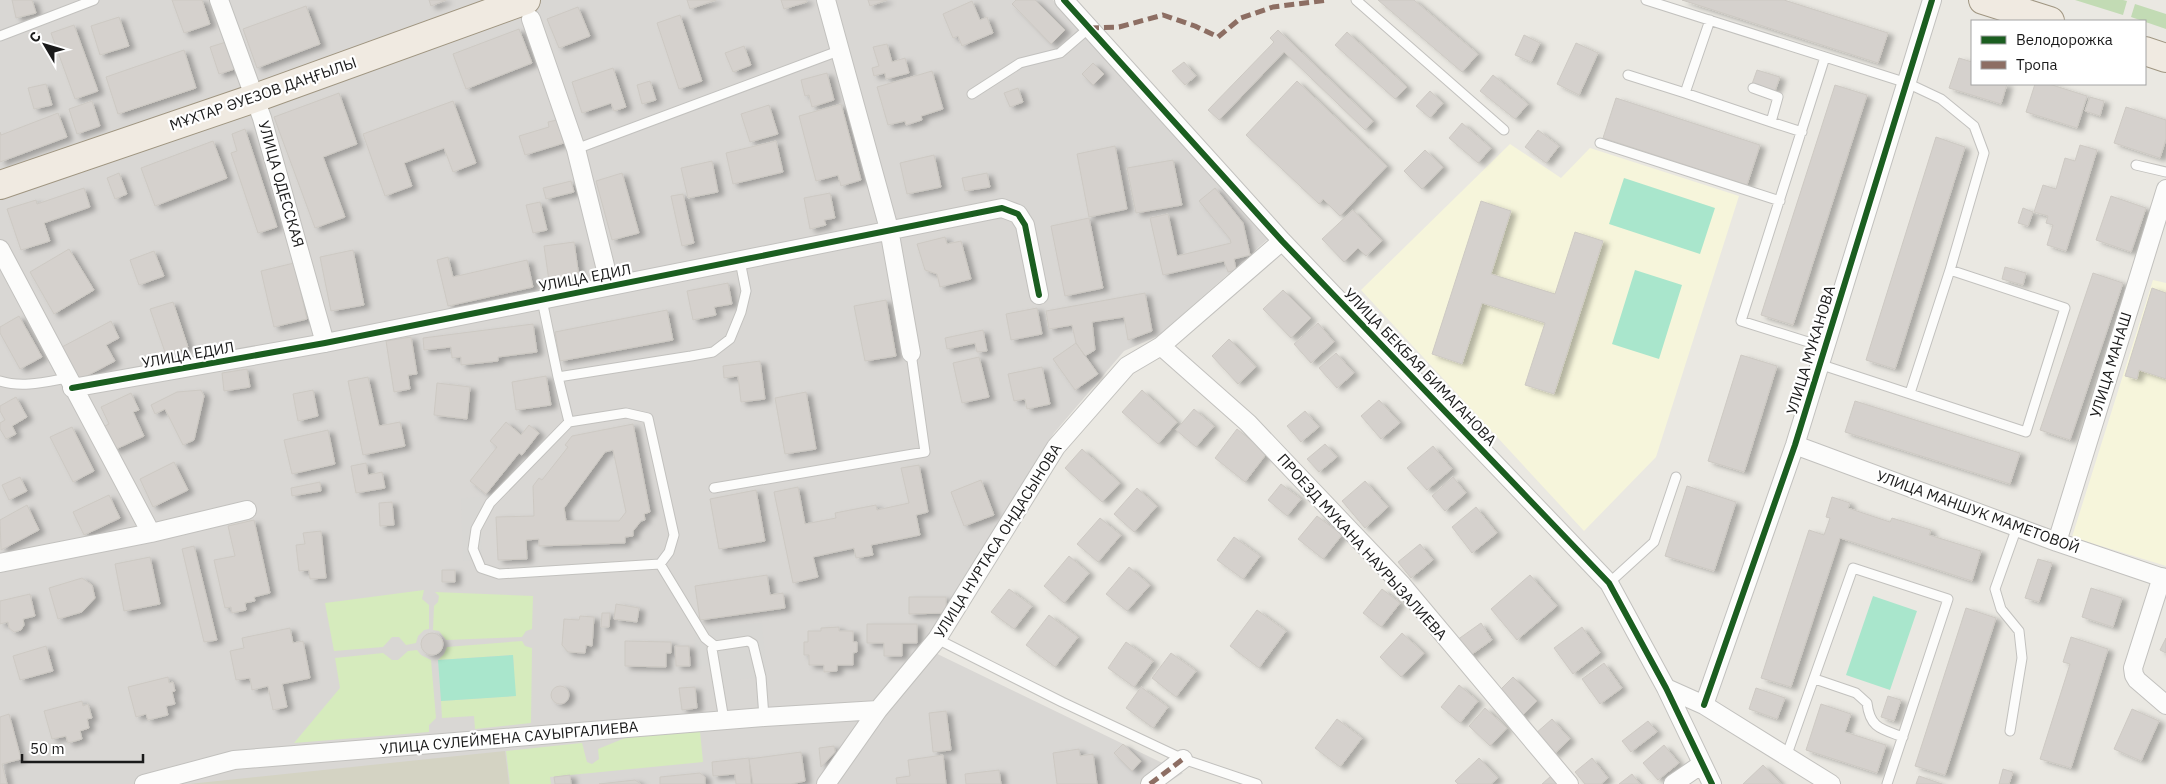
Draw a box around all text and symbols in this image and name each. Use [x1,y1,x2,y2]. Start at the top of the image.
north arrow [20,20,70,70]
legend [1971,20,2146,85]
text: С [25,28,45,46]
text: Велодорожка [2016,30,2113,49]
street label: МҰХТАР ӘУЕЗОВ ДАҢҒЫЛЫ [167,53,359,135]
text: Тропа [2016,55,2058,74]
street label: УЛИЦА ОДЕССКАЯ [254,118,309,249]
street label: УЛИЦА ЕДИЛ [537,259,633,296]
street label: УЛИЦА МУКАНОВА [1782,283,1839,417]
street label: УЛИЦА БЕКБАЯ БИМАГАНОВА [1340,284,1501,450]
street label: УЛИЦА МАНАШ [2085,310,2136,420]
street label: УЛИЦА ЕДИЛ [140,337,236,372]
street label: УЛИЦА НУРТАСА ОНДАСЫНОВА [930,440,1066,641]
street label: ПРОЕЗД МУКАНА НАУРЫЗАЛИЕВА [1273,449,1452,644]
street label: УЛИЦА МАНШУК МАМЕТОВОЙ [1874,466,2082,557]
street label: УЛИЦА СУЛЕЙМЕНА САУЫРГАЛИЕВА [379,717,639,758]
scale bar [22,732,144,764]
text: 50 m [30,739,65,758]

